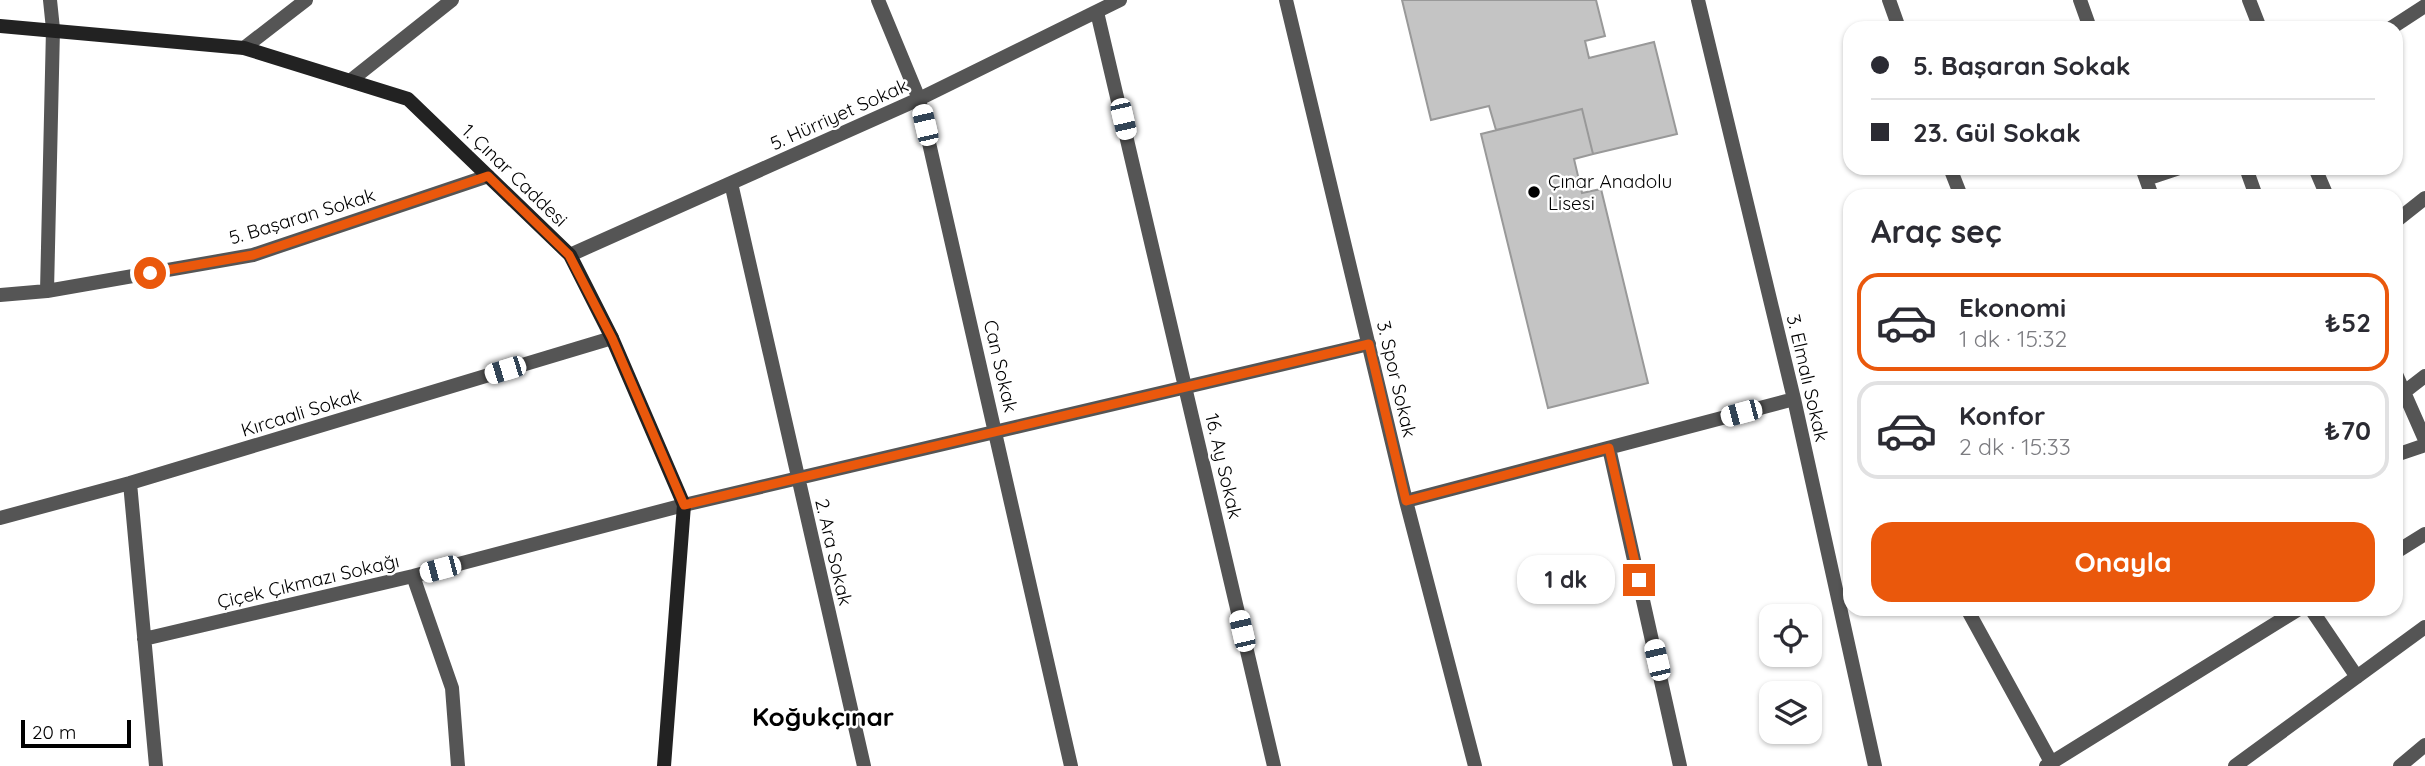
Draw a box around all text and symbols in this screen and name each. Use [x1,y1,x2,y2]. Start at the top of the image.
text: 5. Başaran Sokak [1913,49,2131,82]
street label: 5. Hürriyet Sokak [766,73,912,155]
car [1109,96,1138,142]
car [911,102,940,148]
text: 23. Gül Sokak [1913,116,2081,149]
street label: 1. Çınar Caddesi [457,119,573,231]
place label: Çınar Anadolu Lisesi [1548,169,1672,215]
street label: 5. Başaran Sokak [226,182,378,250]
marker: Çınar Anadolu Lisesi [1526,184,1542,200]
text: Araç seç [1871,211,2002,251]
route start [134,257,166,289]
icon: car [1875,291,1938,354]
text: Ekonomi [1959,291,2066,324]
text: ₺52 [2325,306,2371,339]
street label: 3. Elmalı Sokak [1782,312,1834,444]
street label: Can Sokak [979,317,1023,415]
street label: 3. Spor Sokak [1372,318,1422,440]
text: 1 dk · 15:32 [1959,324,2067,353]
car [482,354,529,386]
street label: Kırcaali Sokak [238,382,364,442]
car [1718,397,1765,429]
icon: car [1875,399,1938,462]
text: Konfor [1959,399,2045,432]
street label: 16. Ay Sokak [1200,411,1248,521]
text: ₺70 [2324,414,2371,447]
text: 2 dk · 15:33 [1959,432,2071,461]
street label: 2. Ara Sokak [810,496,858,608]
button: Onayla [1871,522,2375,602]
street label: Çiçek Çıkmazı Sokağı [215,548,401,614]
car [417,553,464,585]
callout: 1 dk [1516,556,1614,604]
route end [1623,564,1655,596]
text: 1 dk [1545,565,1587,594]
map controls [1759,604,1822,744]
button: locate [1759,604,1822,667]
car [1228,608,1257,654]
car [1643,637,1672,683]
button: layers [1759,681,1822,744]
district label: Koğukçınar [752,700,894,733]
scale bar [21,717,131,749]
text: 20 m [32,720,76,744]

